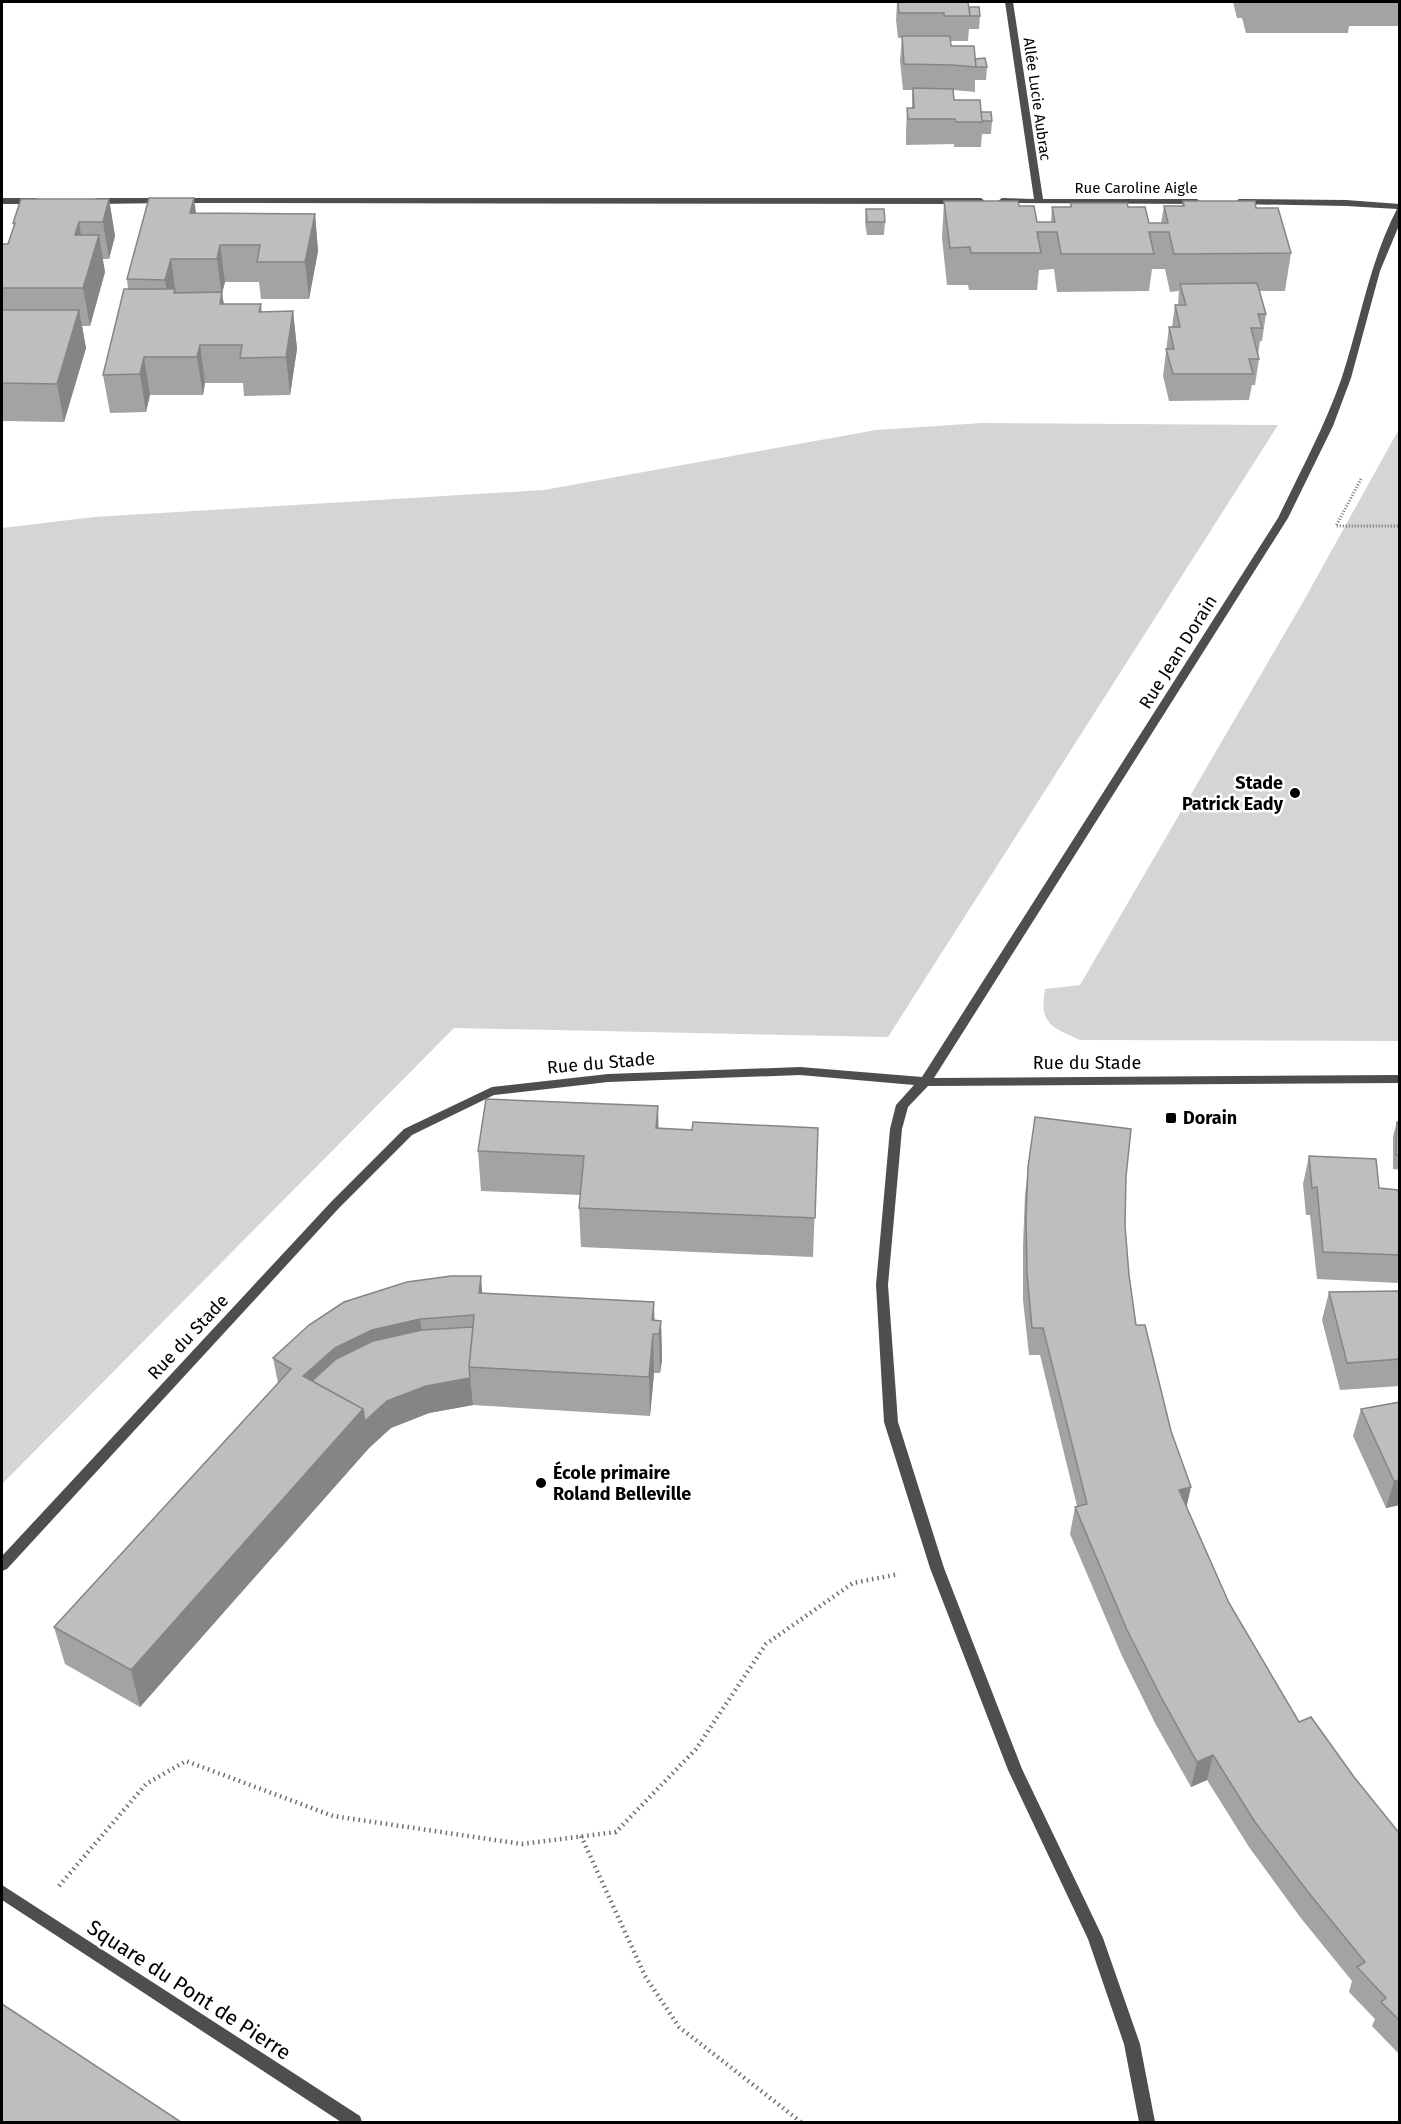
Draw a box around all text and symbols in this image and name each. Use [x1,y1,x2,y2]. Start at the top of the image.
street label: Allée Lucie Aubrac [1019,36,1055,162]
street label: Rue Caroline Aigle [1074,179,1198,197]
street label: Rue Jean Dorain [1134,591,1222,713]
place label: Stade Patrick Eady [1182,772,1284,815]
marker: Stade Patrick Eady [1288,786,1302,800]
street label: Rue du Stade [546,1047,656,1079]
street label: Rue du Stade [1033,1052,1141,1074]
place label: Dorain [1183,1107,1237,1129]
marker: Dorain [1164,1111,1178,1125]
street label: Rue du Stade [143,1290,233,1384]
place label: École primaire Roland Belleville [553,1461,691,1505]
marker: École primaire Roland Belleville [534,1476,548,1490]
street label: Square du Pont de Pierre [82,1914,296,2066]

